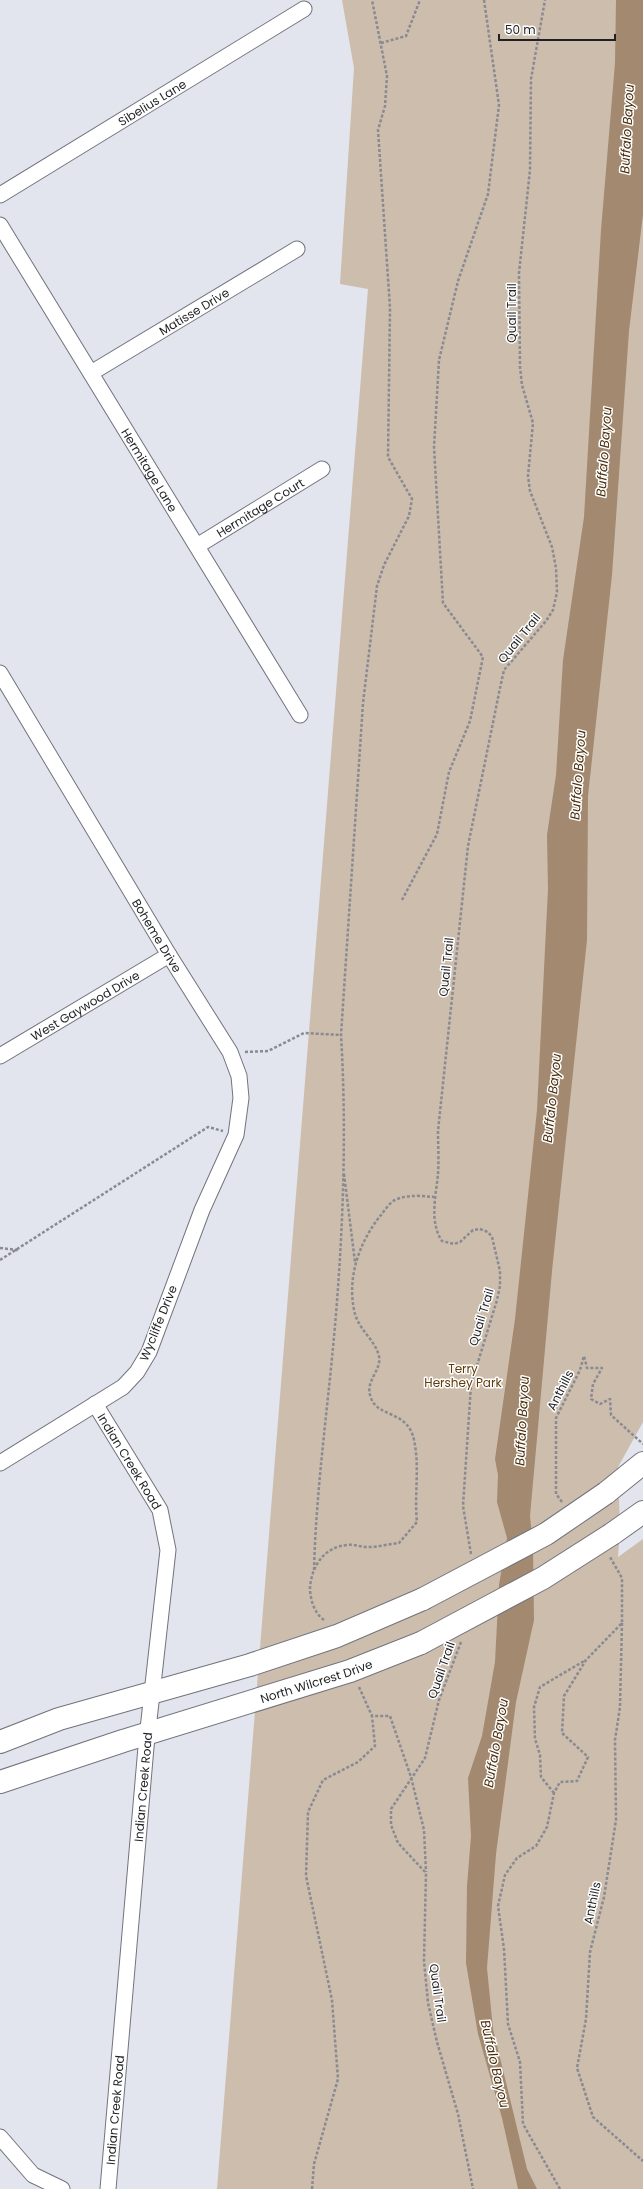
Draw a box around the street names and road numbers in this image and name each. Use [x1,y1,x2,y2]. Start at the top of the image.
street label: Sibelius Lane [115,75,189,129]
street label: Matisse Drive [156,283,232,339]
street label: Quail Trail [503,283,520,343]
street label: Hermitage Lane [118,425,182,515]
street label: Hermitage Court [213,474,307,541]
street label: Quail Trail [494,610,544,666]
street label: Boheme Drive [129,895,186,976]
street label: Quail Trail [434,937,458,997]
street label: West Gaywood Drive [27,966,143,1044]
street label: Wycliffe Drive [135,1283,181,1363]
street label: Quail Trail [464,1286,498,1348]
street label: Anthills [543,1367,577,1413]
street label: Indian Creek Road [94,1410,166,1512]
street label: Quail Trail [423,1639,459,1701]
street label: North Wilcrest Drive [258,1655,375,1707]
street label: Indian Creek Road [130,1732,156,1842]
street label: Anthills [579,1880,605,1926]
street label: Quail Trail [425,1962,451,2024]
street label: Indian Creek Road [102,2055,128,2165]

